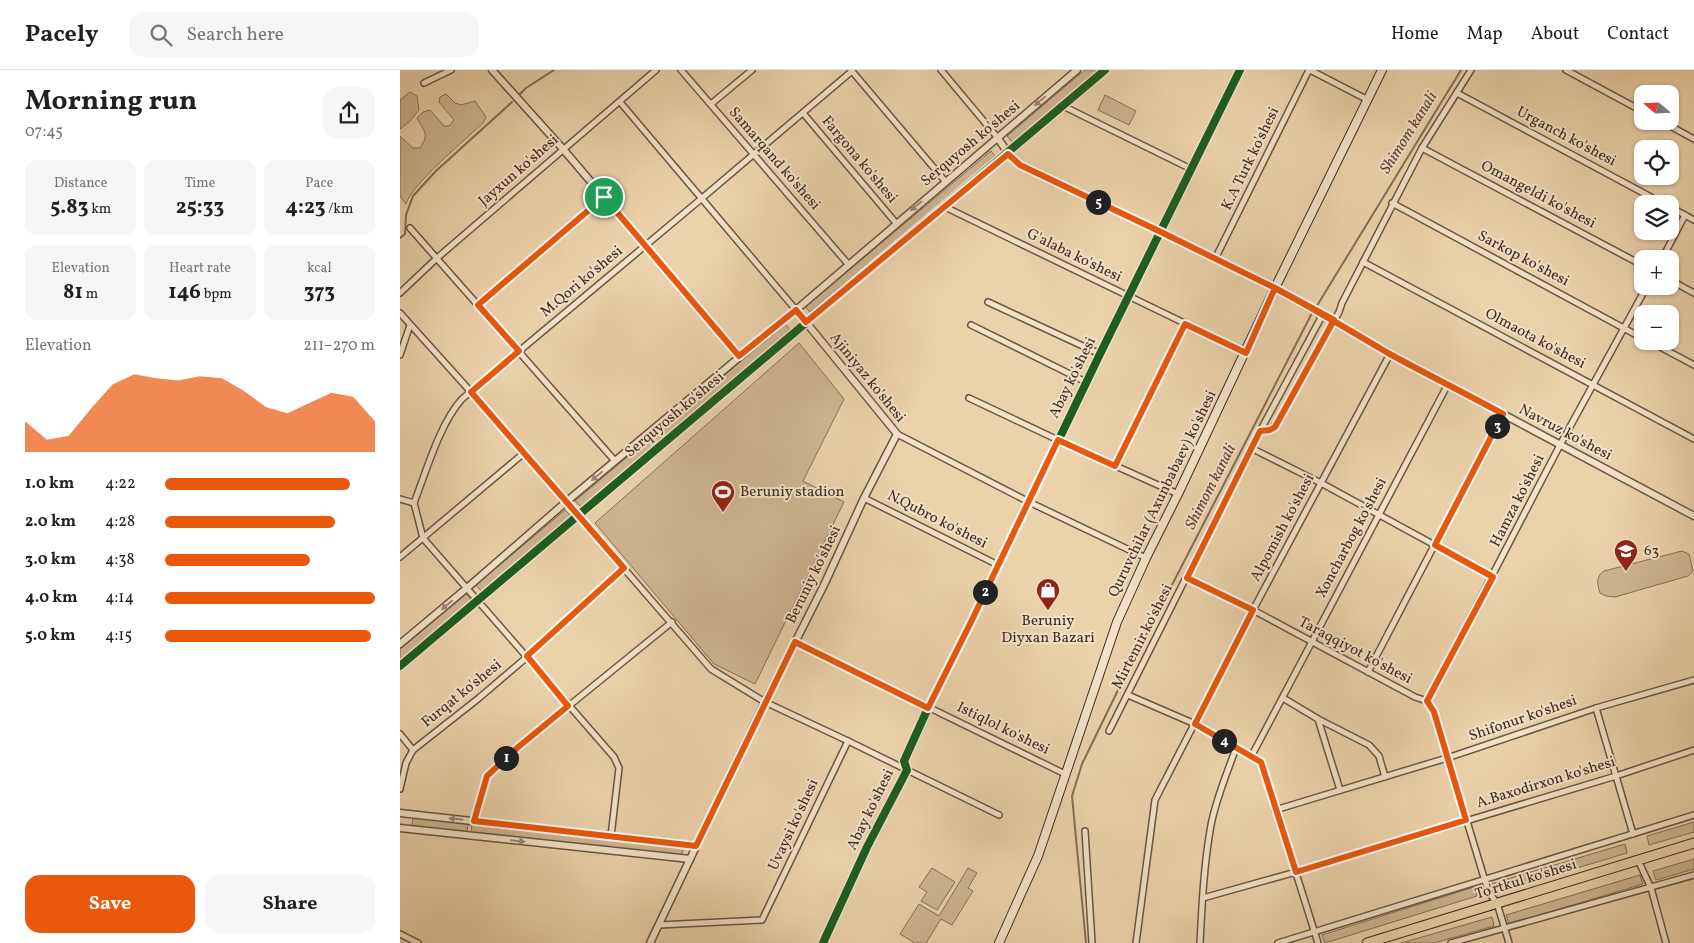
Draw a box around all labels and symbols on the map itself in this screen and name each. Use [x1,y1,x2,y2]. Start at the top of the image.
north arrow [1634,85,1679,130]
water label: Shimom kanali [1375,87,1443,178]
street label: Serquyosh ko'shesi [917,96,1025,192]
one-way arrow [1034,96,1047,107]
street label: Urganch ko'shesi [1512,102,1620,172]
street label: Samarqand ko'shesi [723,103,825,215]
street label: K.A Turk ko'shesi [1217,104,1285,214]
street label: Fargona ko'shesi [816,112,902,208]
street label: Jayxun ko'shesi [474,130,564,212]
street label: Omangeldi ko'shesi [1477,156,1599,234]
pin [583,176,625,218]
pin: 5 [1086,190,1110,214]
one-way arrow [909,201,922,212]
street label: G'alaba ko'shesi [1023,224,1125,288]
street label: Sarkop ko'shesi [1473,226,1573,292]
street label: M.Qori ko'shesi [536,241,628,323]
street label: Olmaota ko'shesi [1481,304,1589,374]
street label: Ajiniyaz ko'shesi [824,329,910,427]
street label: Abay ko'shesi [1044,334,1102,422]
street label: Serquyosh ko'shesi [621,367,729,463]
street label: Quruvchilar (Axunbabaev) ko'shesi [1104,387,1222,601]
street label: Navruz ko'shesi [1515,400,1615,466]
pin: 3 [1484,414,1510,438]
water label: Shimom kanali [1180,440,1242,533]
street label: Hamza ko'shesi [1486,451,1550,551]
one-way arrow [591,470,604,481]
street label: Alpomish ko'shesi [1246,470,1320,586]
street label: Xoncharbog ko'shesi [1311,474,1393,602]
sports icon: Beruniy stadion [710,479,736,513]
place label: Beruniy stadion [740,482,844,503]
street label: N.Qubro ko'shesi [883,486,991,554]
street label: Beruniy ko'shesi [781,522,847,628]
school or university icon: 63 [1613,538,1639,572]
place label: 63 [1644,541,1659,562]
shop icon: Beruniy Diyxan Bazari [1035,577,1061,611]
pin: 2 [972,580,998,604]
street label: Mirtemir ko'shesi [1107,581,1179,693]
one-way arrow [441,599,454,610]
place label: Beruniy Diyxan Bazari [1001,611,1095,649]
street label: Taraqqiyot ko'shesi [1295,612,1415,690]
street label: Furqat ko'shesi [417,655,507,733]
street label: Shifonur ko'shesi [1466,691,1580,747]
street label: Istiqlol ko'shesi [953,697,1053,761]
pin: 4 [1212,728,1236,754]
pin: 1 [494,746,518,770]
street label: A.Baxodirxon ko'shesi [1474,752,1618,814]
street label: Abay ko'shesi [842,766,900,854]
street label: Uvaysi ko'shesi [764,776,824,874]
one-way arrow [448,815,464,823]
one-way arrow [510,837,526,845]
street label: To'rtkul ko'shesi [1473,855,1579,905]

